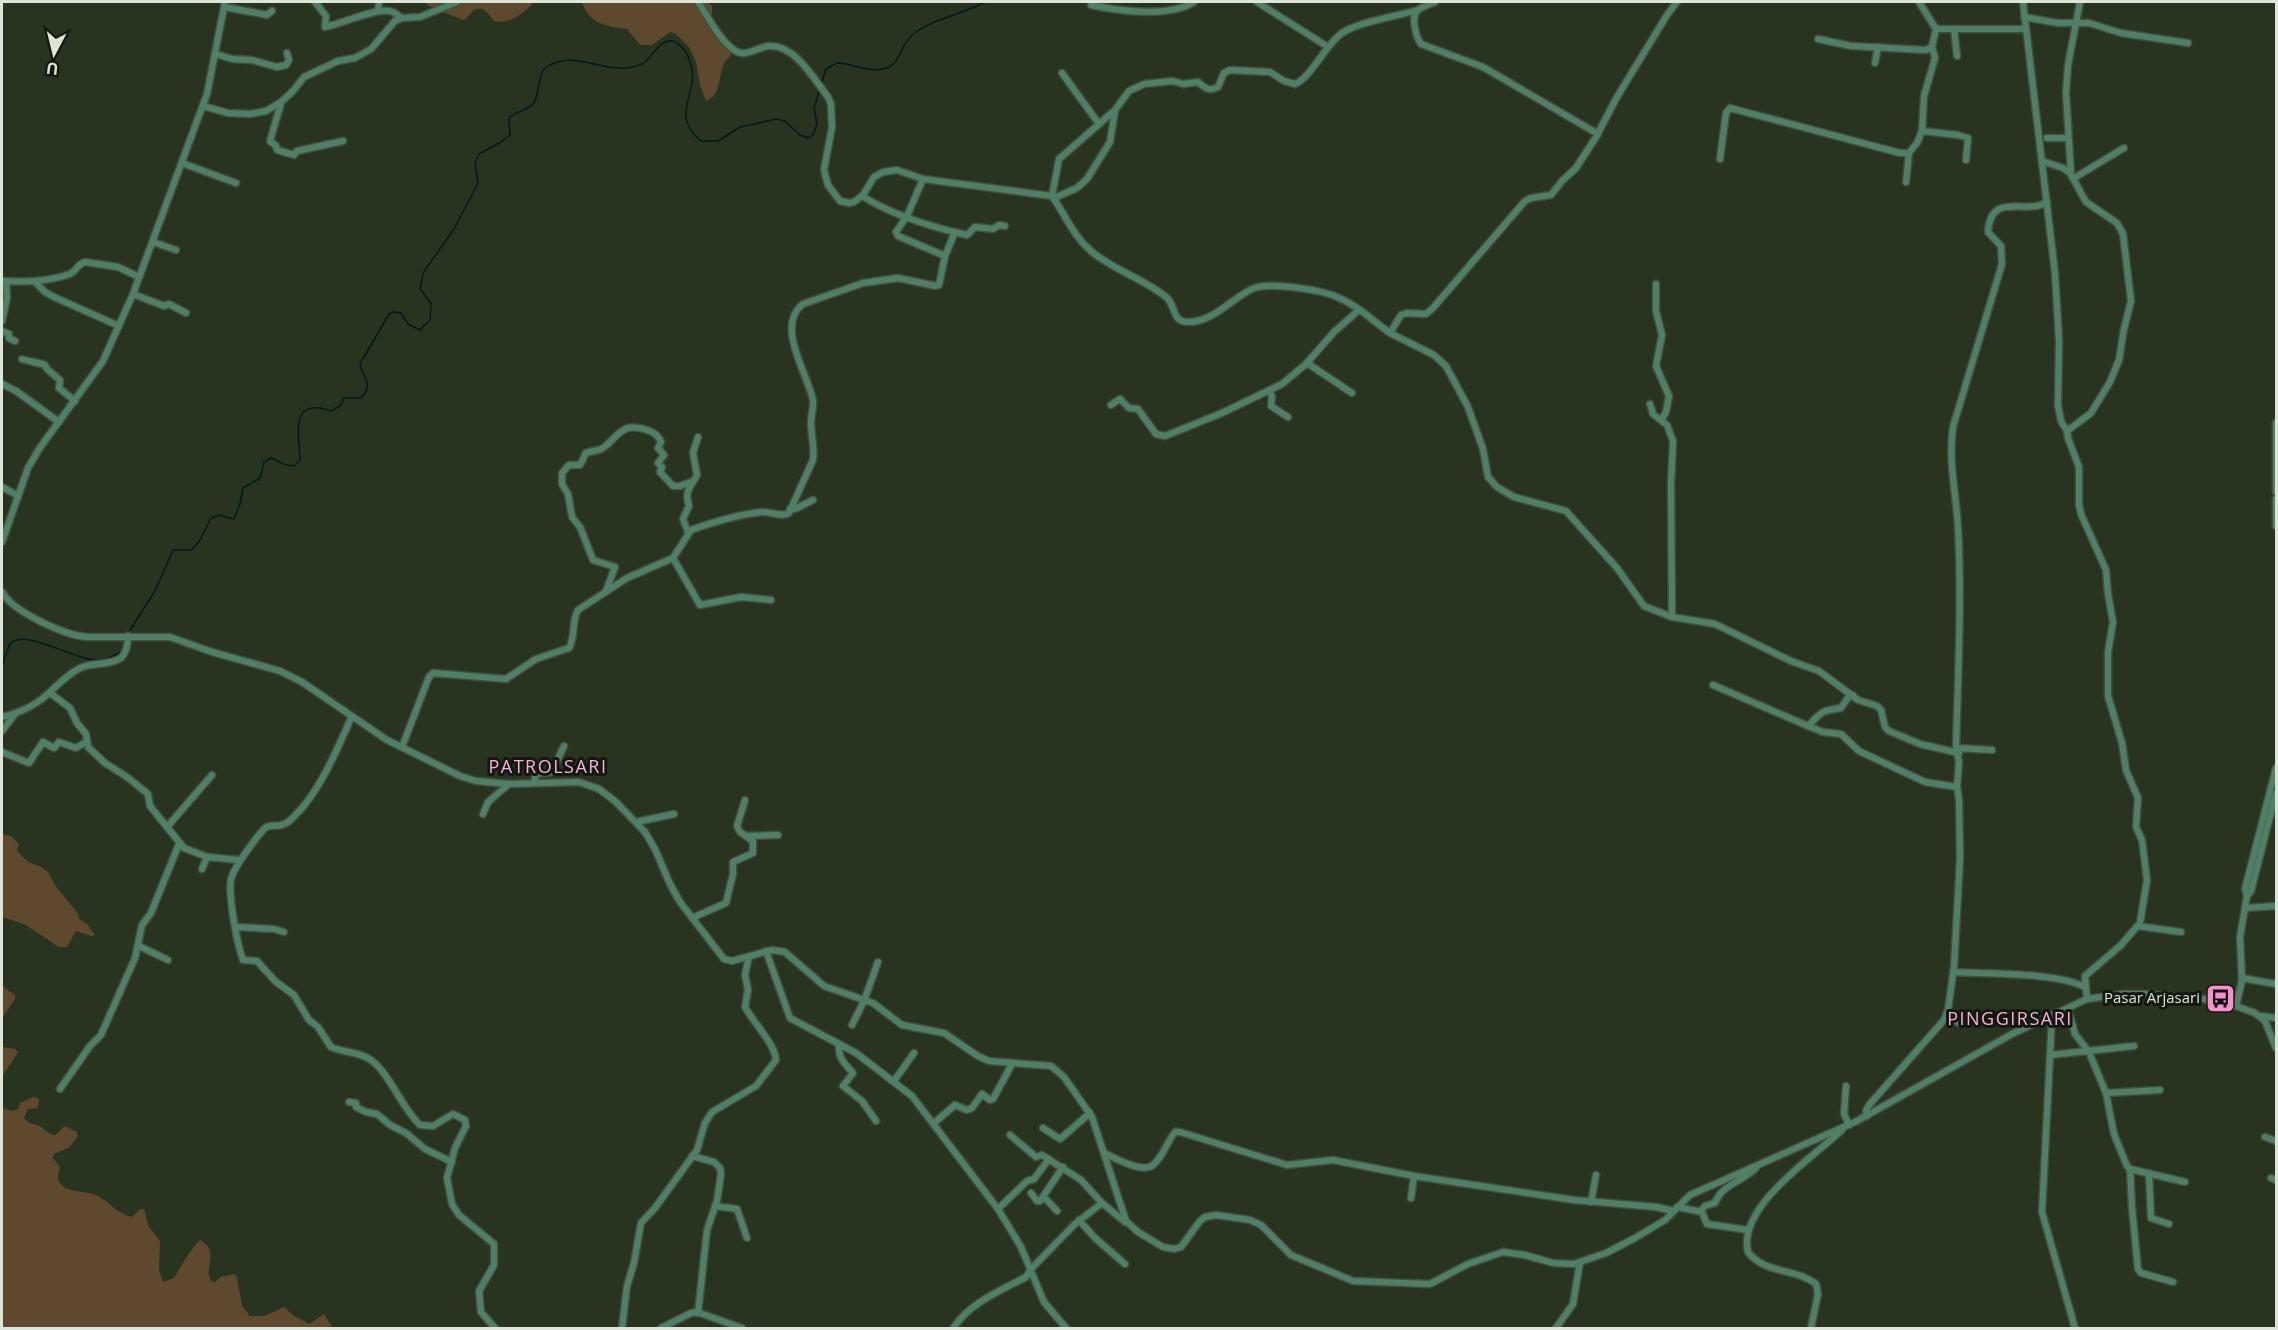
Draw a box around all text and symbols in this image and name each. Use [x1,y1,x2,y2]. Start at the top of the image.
north arrow [24,24,84,84]
text: U [45,57,60,81]
district label: PATROLSARI [488,754,608,778]
bus stop icon: Pasar Arjasari [2205,982,2237,1014]
place label: Pasar Arjasari [2104,987,2200,1007]
district label: PINGGIRSARI [1947,1006,2073,1030]

